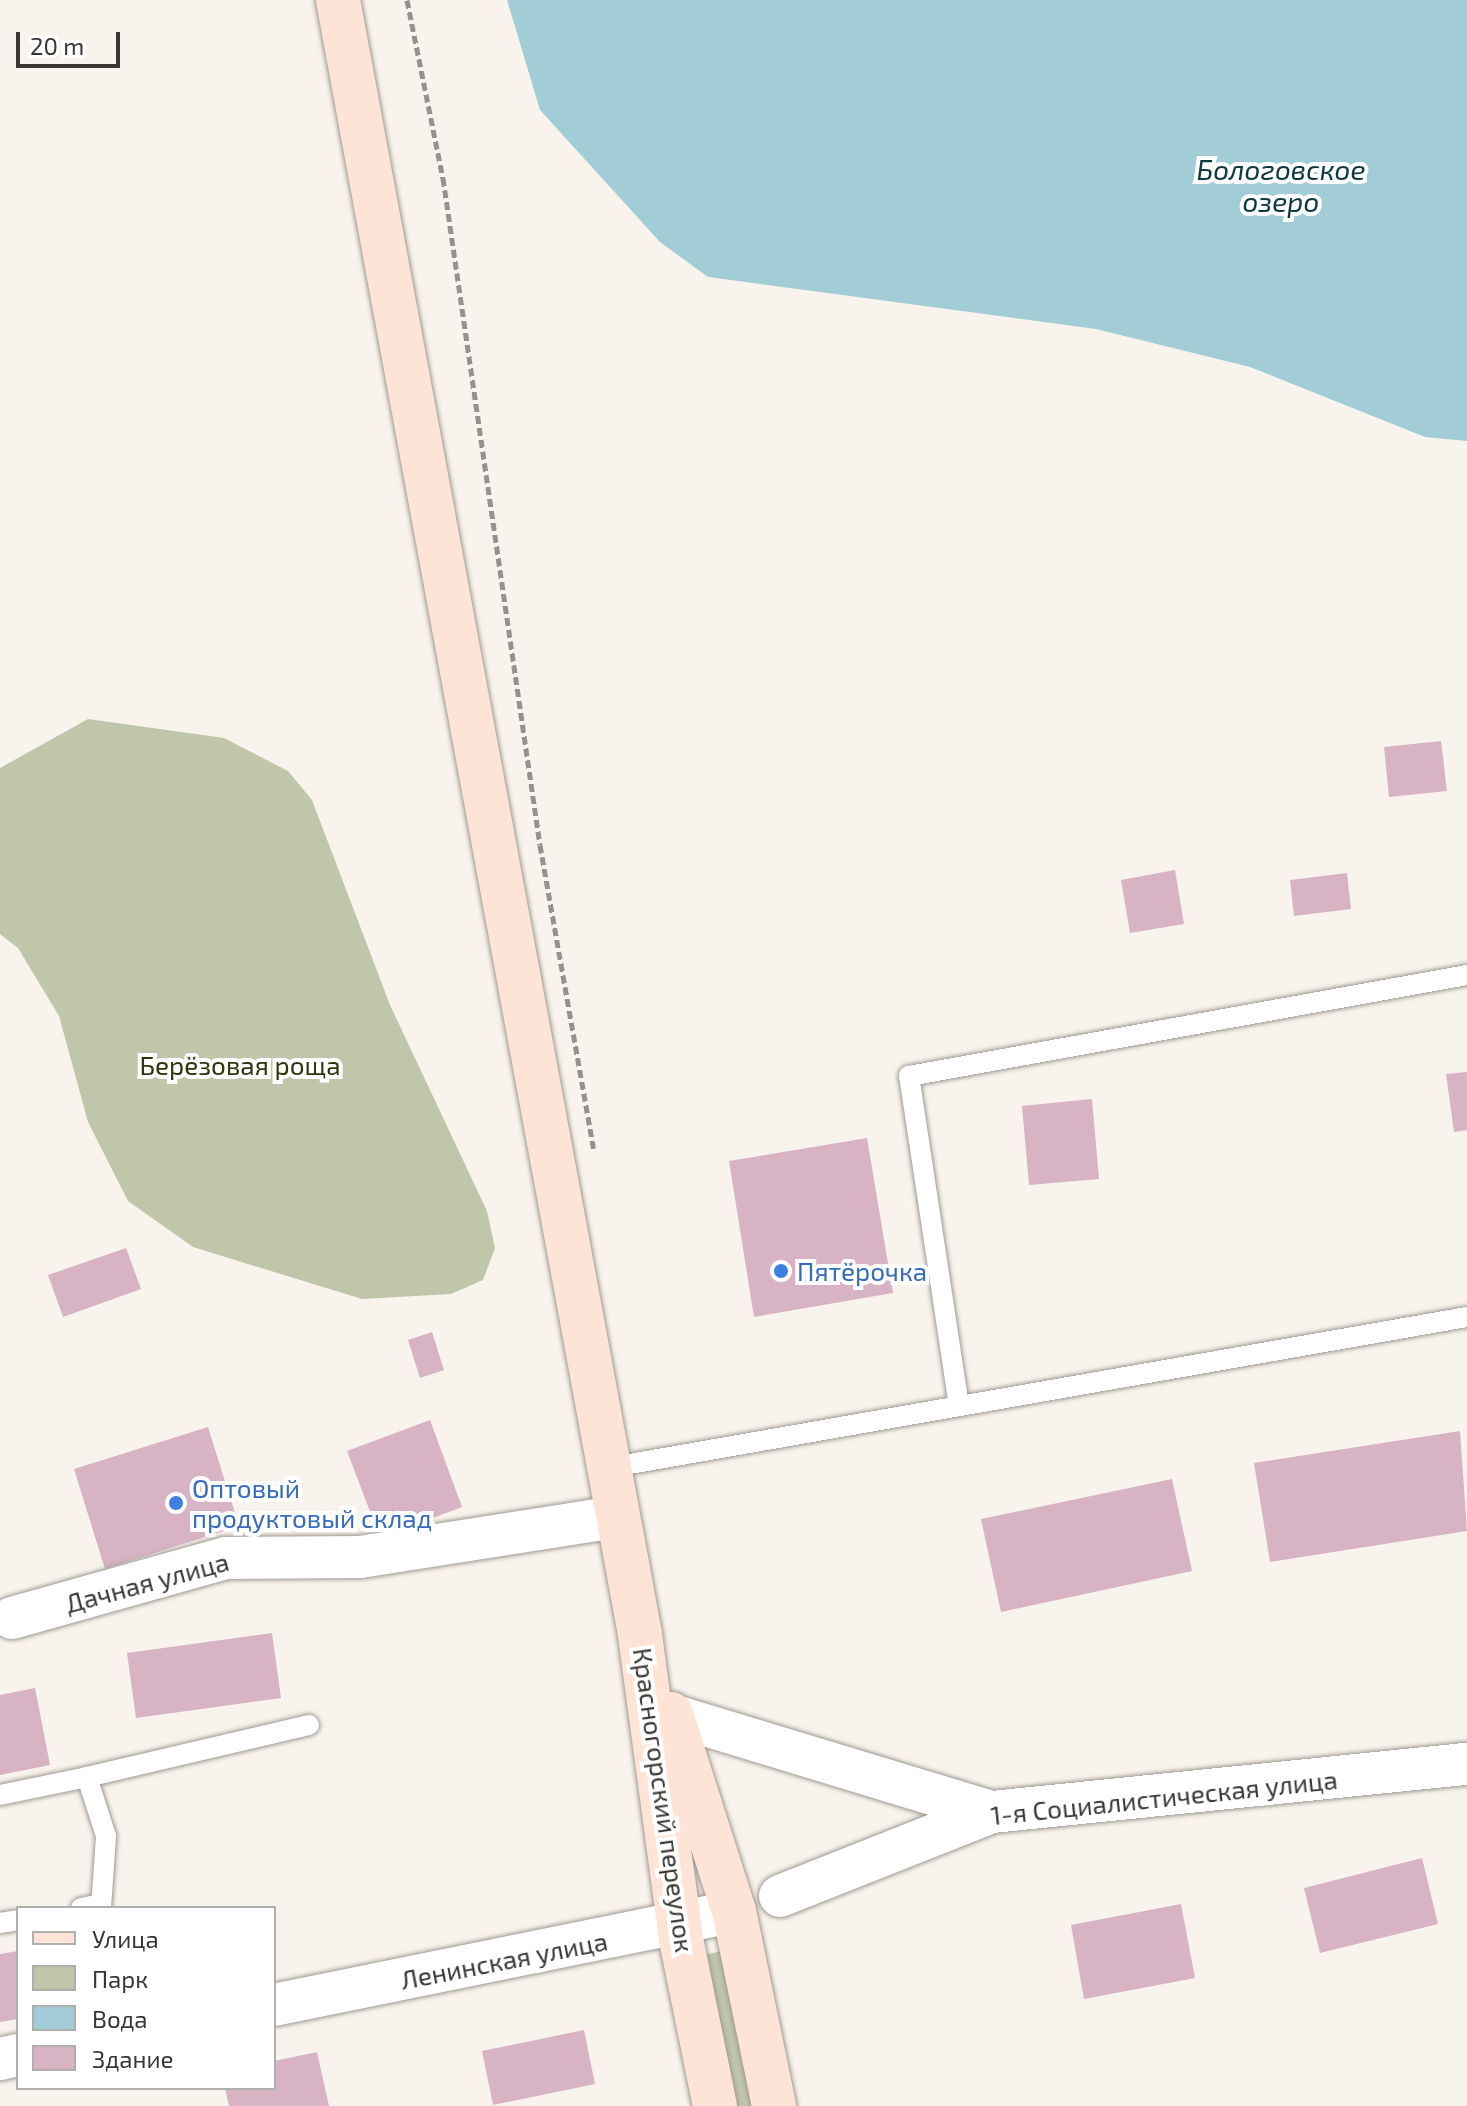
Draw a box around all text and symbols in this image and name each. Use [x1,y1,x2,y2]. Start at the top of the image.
scale bar [20,16,124,66]
text: 20 m [30,31,84,60]
water label: Бологовское озеро [1197,152,1365,218]
park label: Берёзовая роща [139,1049,341,1081]
place label: Пятёрочка [797,1255,927,1287]
marker: Пятёрочка [772,1262,790,1280]
place label: Оптовый продуктовый склад [192,1472,432,1534]
marker: Оптовый продуктовый склад [167,1494,185,1512]
street label: Дачная улица [62,1545,232,1619]
street label: Красногорский переулок [627,1646,701,1954]
street label: 1-я Социалистическая улица [989,1763,1339,1831]
legend [16,1906,276,2090]
text: Улица [92,1924,159,1953]
street label: Ленинская улица [398,1925,610,1995]
text: Парк [92,1964,148,1993]
text: Вода [92,2004,148,2033]
text: Здание [92,2044,174,2073]

